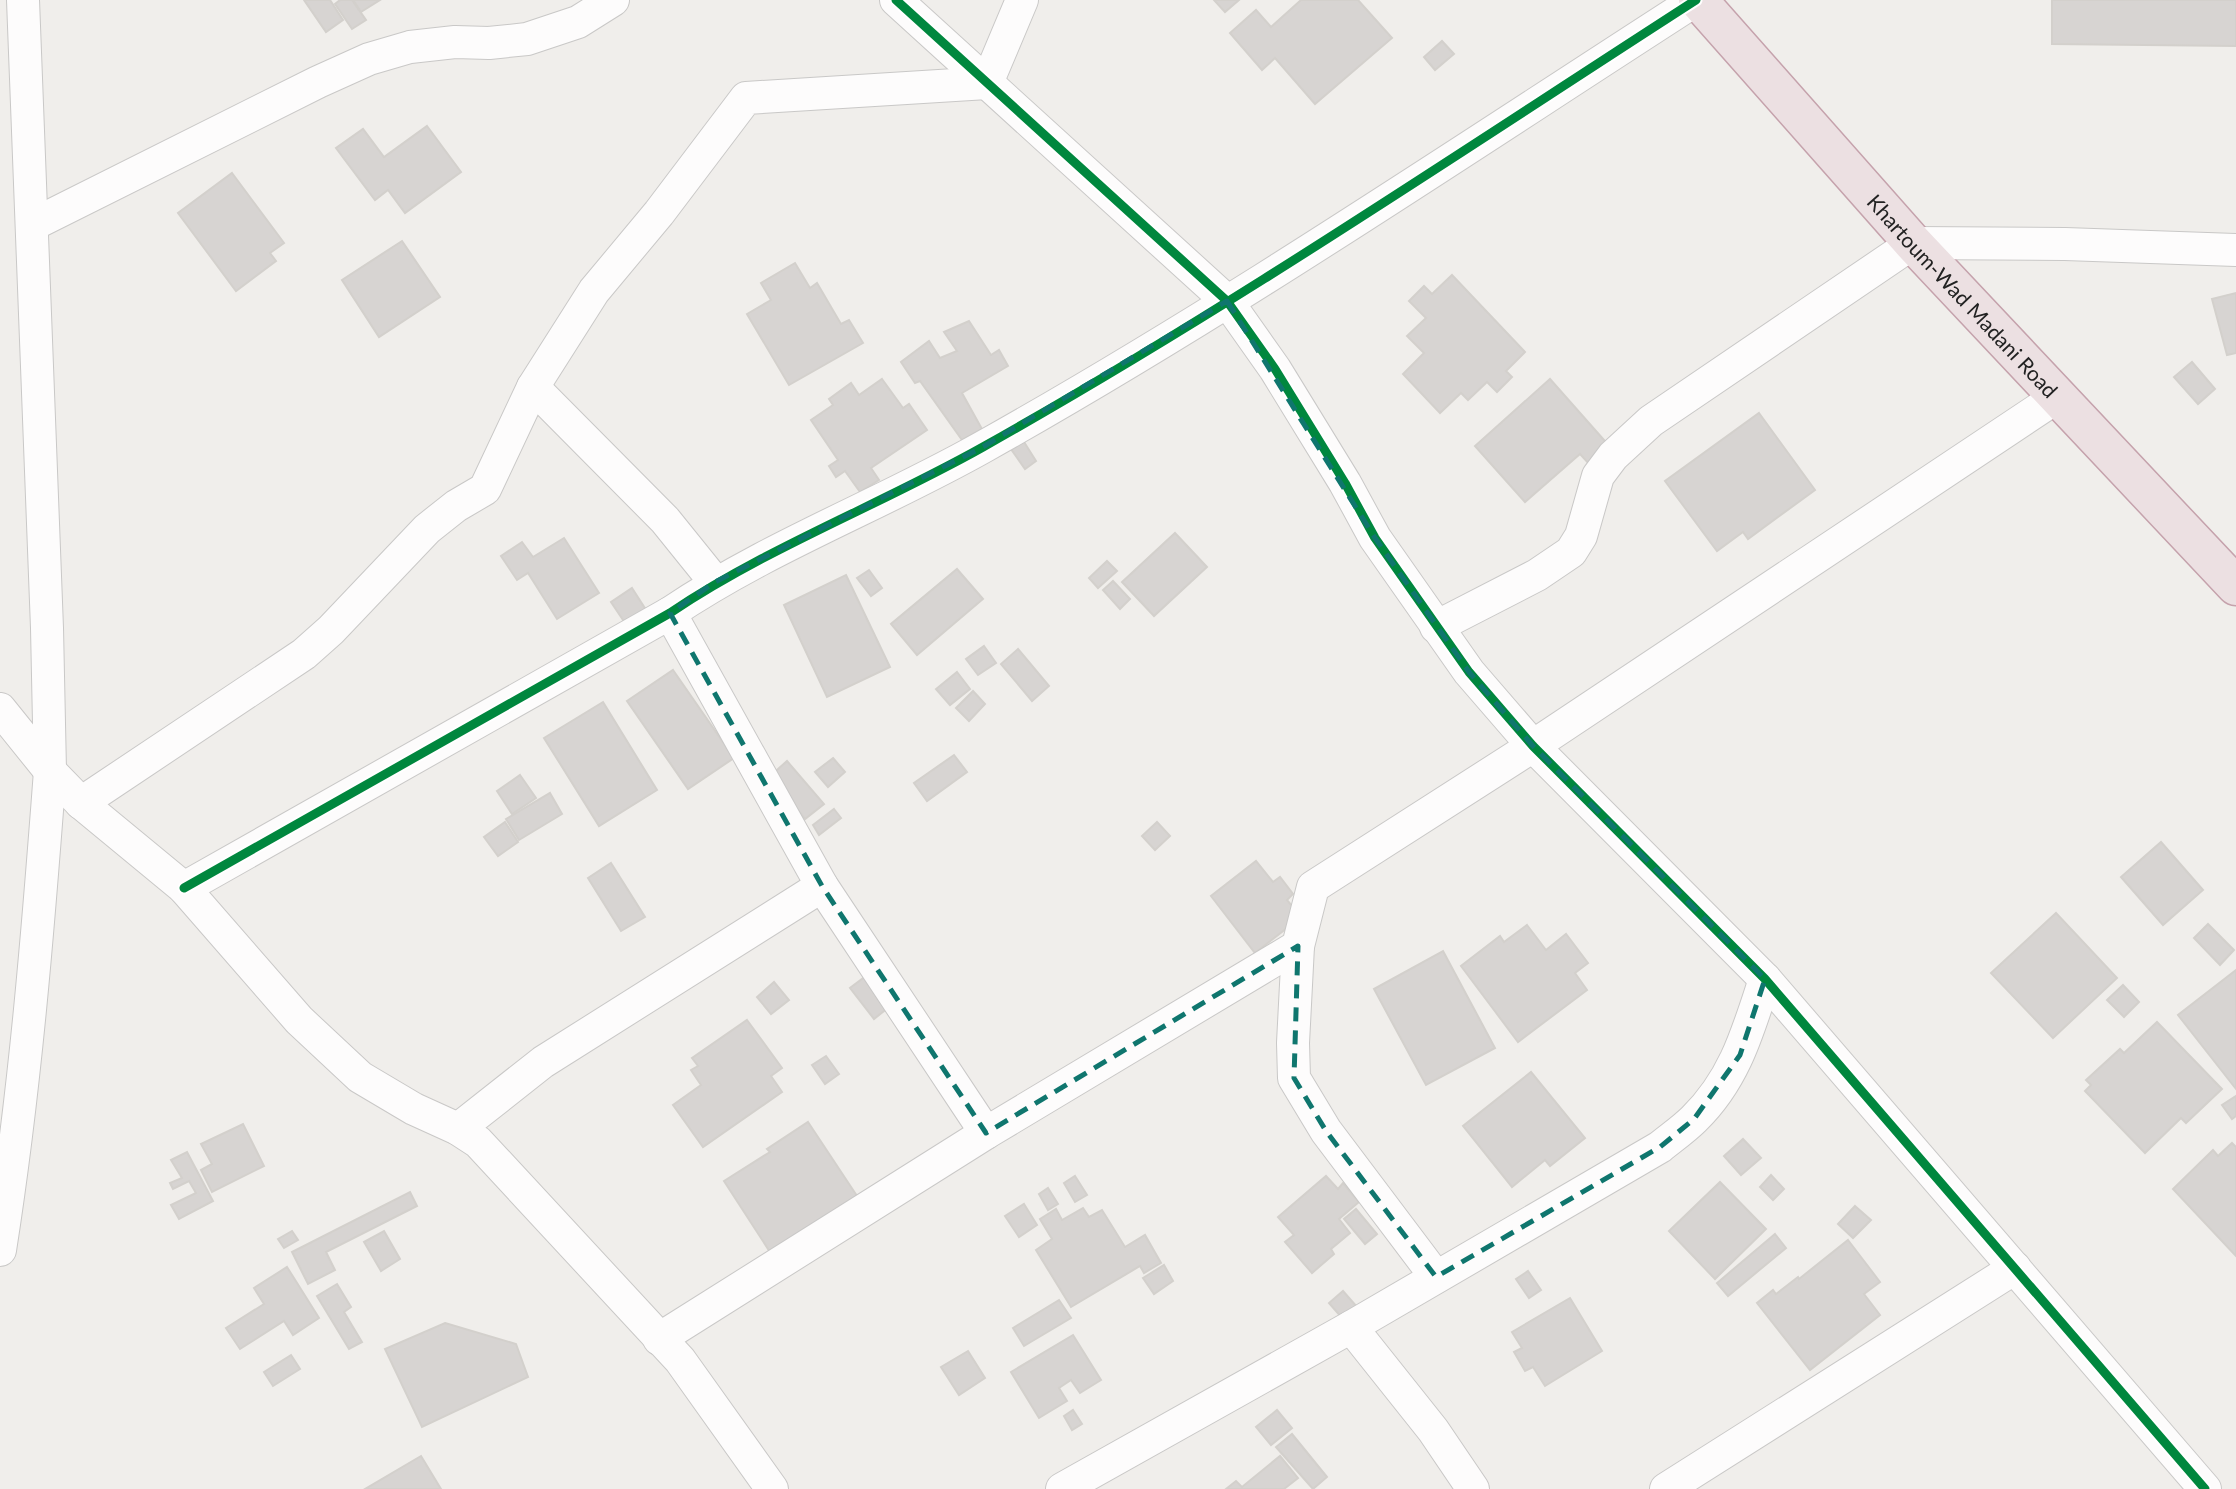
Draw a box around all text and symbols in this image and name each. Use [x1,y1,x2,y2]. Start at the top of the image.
street label: Khartoum-Wad Madani Road [1863,189,2064,402]

